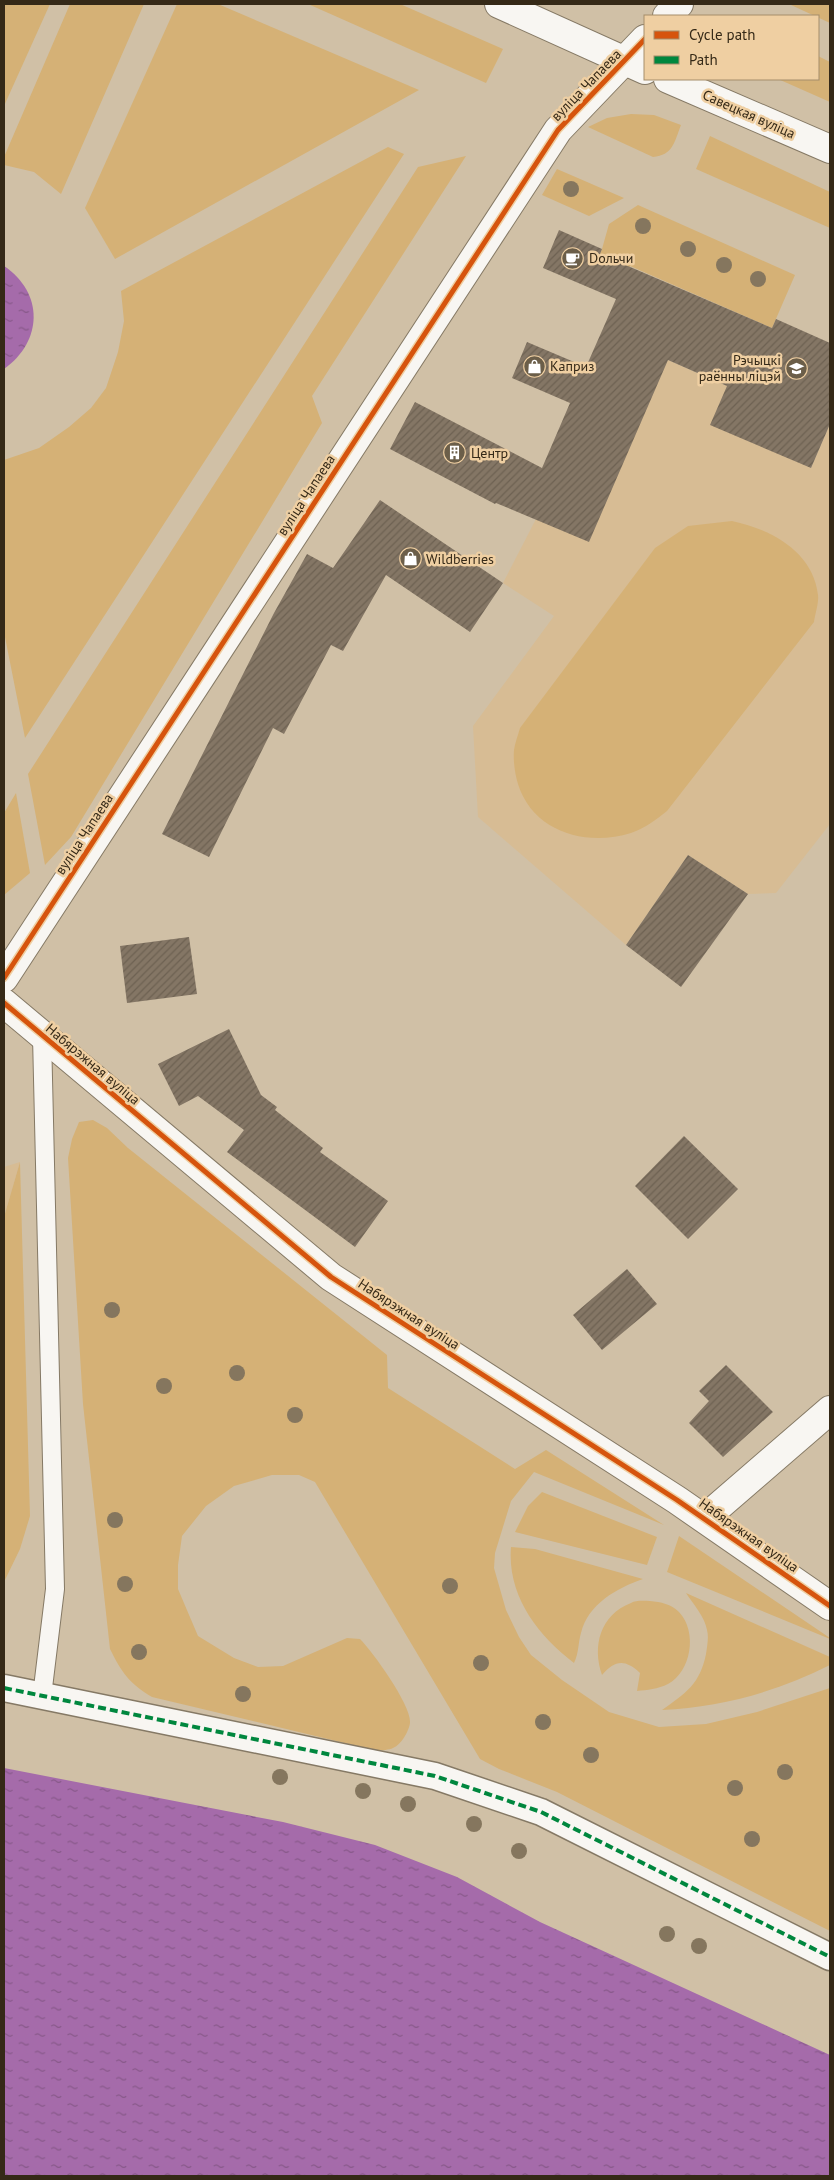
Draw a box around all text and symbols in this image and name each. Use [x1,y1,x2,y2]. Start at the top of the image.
legend [644,15,819,80]
text: Cycle path [689,25,755,44]
street label: вуліца Чапаева [547,45,625,125]
text: Path [689,50,718,69]
street label: Савецкая вуліца [700,86,798,142]
cafe icon: Doльчи [561,246,585,270]
place label: Doльчи [589,249,633,267]
place label: Рэчыцкі раённы ліцэй [699,351,781,385]
shop icon: Каприз [522,354,546,378]
school or university icon: Рэчыцкі раённы ліцэй [785,356,809,380]
place label: Каприз [550,357,594,375]
building icon: Центр [443,441,467,465]
place label: Центр [471,444,508,462]
street label: вуліца Чапаева [273,451,339,539]
shop icon: Wildberries [398,547,422,571]
place label: Wildberries [426,550,494,568]
street label: вуліца Чапаева [51,790,117,878]
street label: Набярэжная вуліца [42,1019,144,1109]
street label: Набярэжная вуліца [355,1274,463,1354]
street label: Набярэжная вуліца [696,1494,802,1576]

